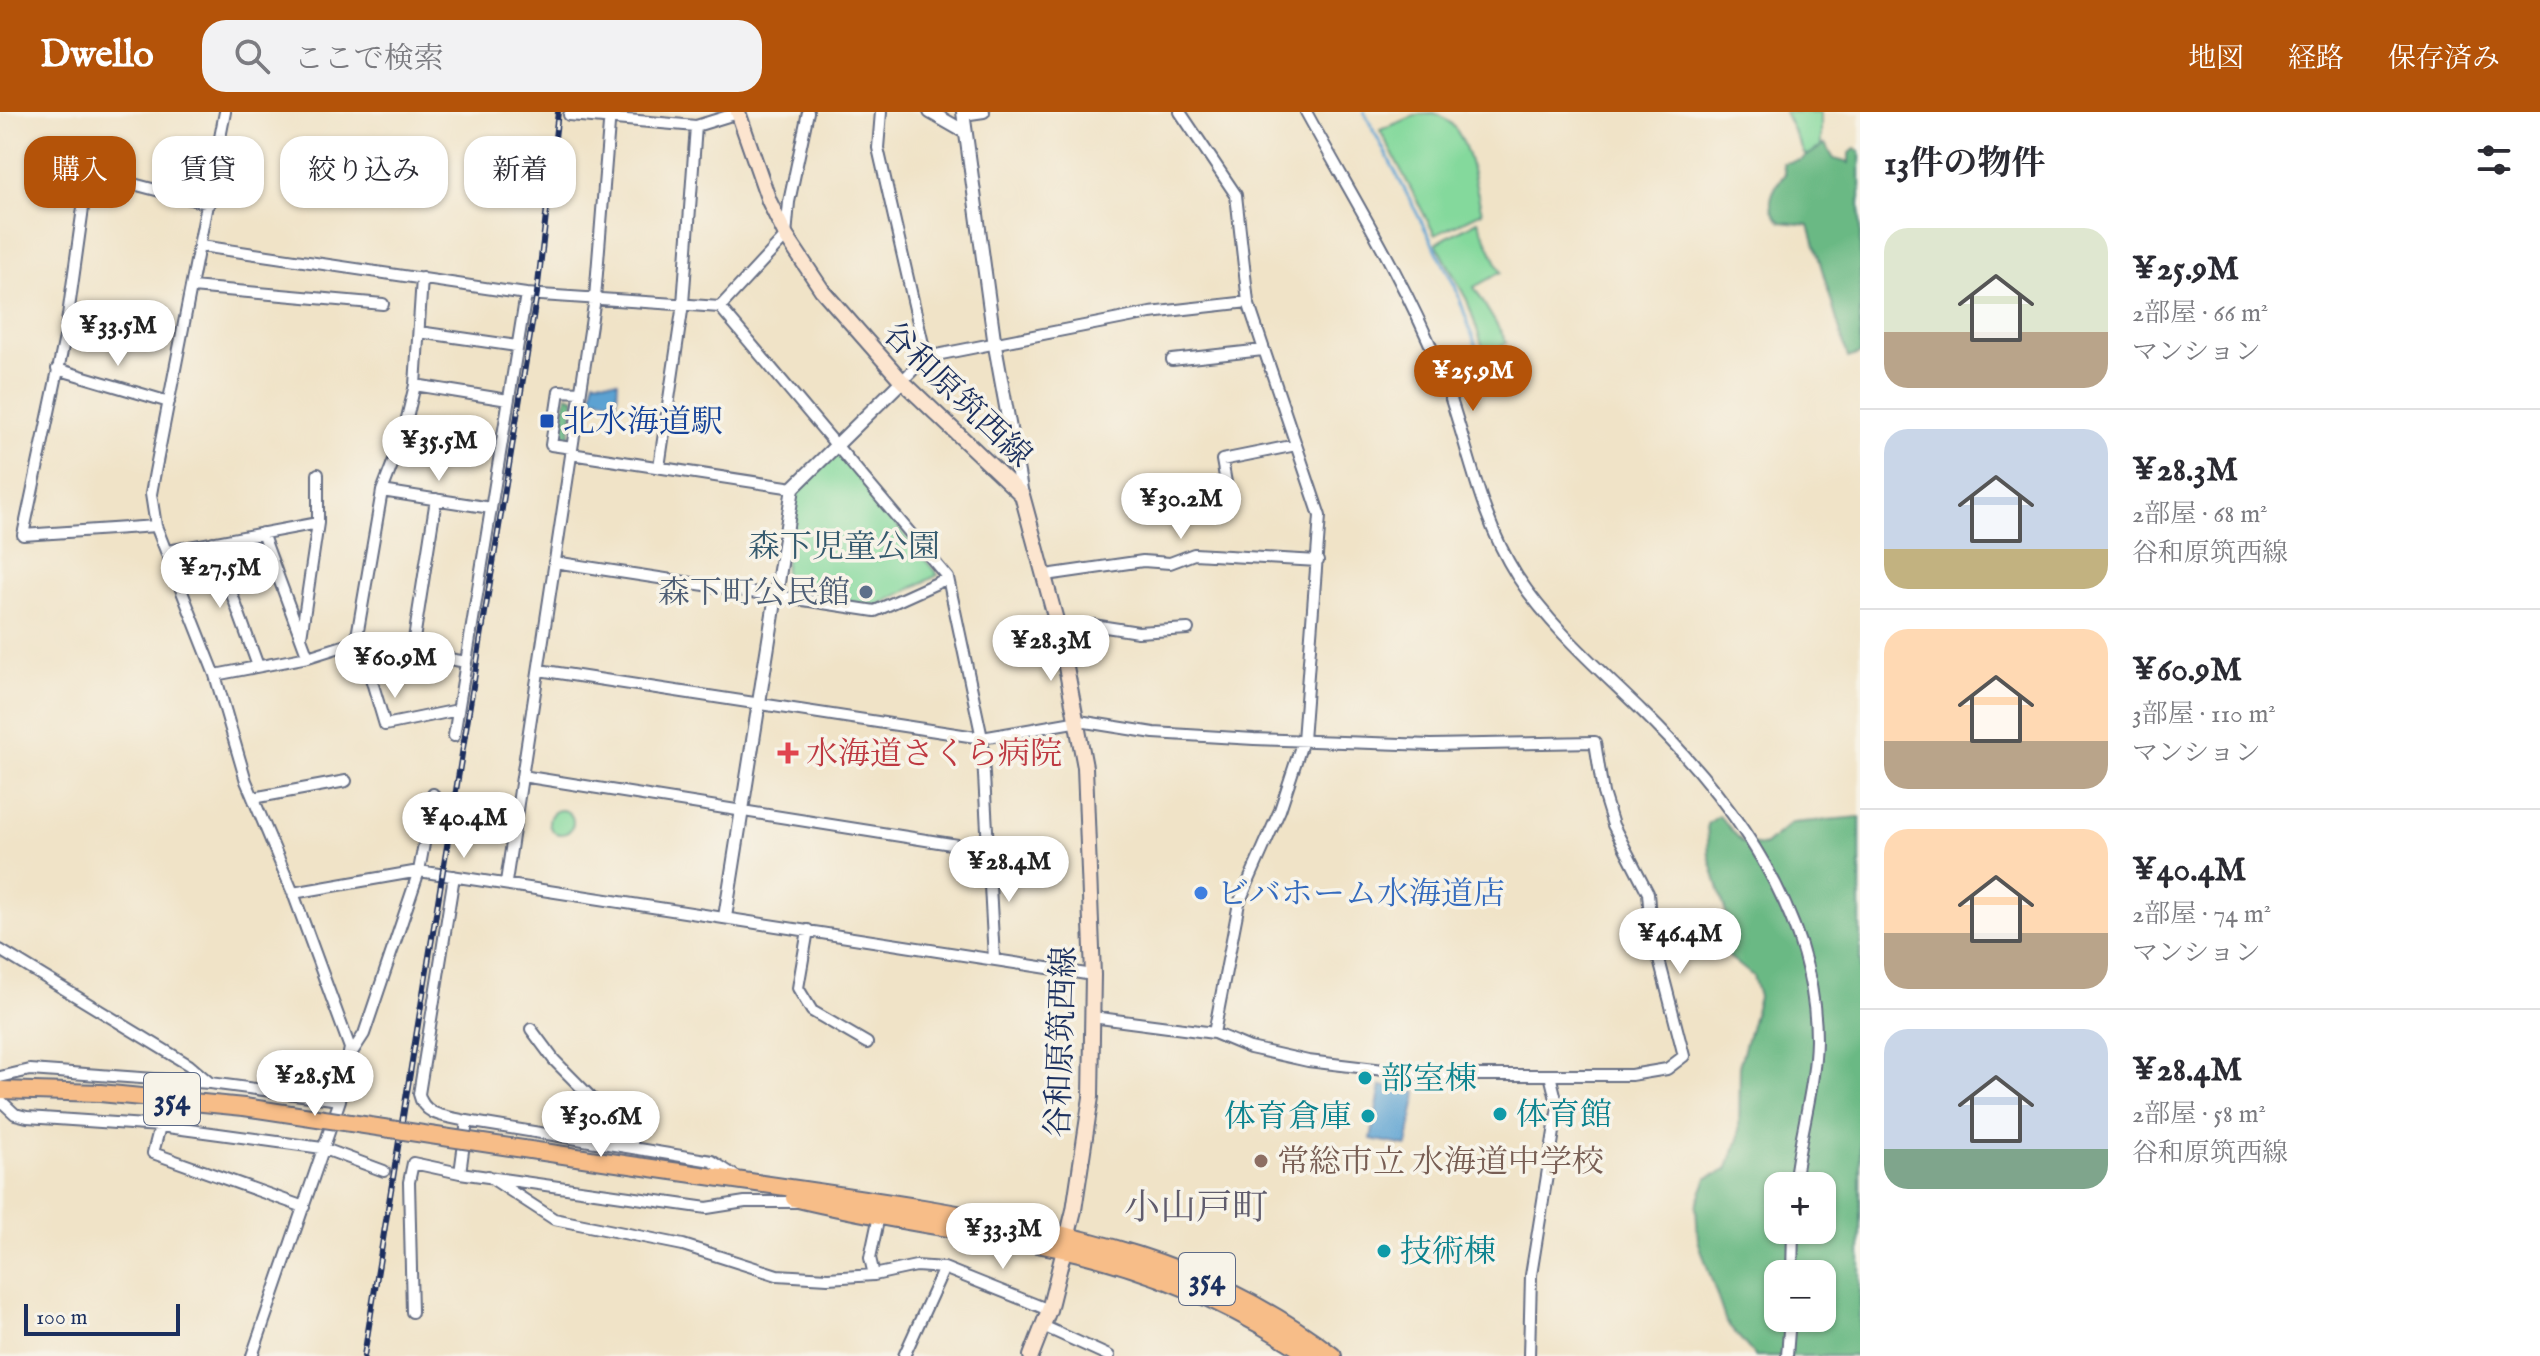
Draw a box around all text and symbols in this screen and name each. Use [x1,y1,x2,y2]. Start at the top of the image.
search box [202,20,762,92]
text: Dwello [40,32,154,80]
icon: search [230,34,274,78]
text: ここで検索 [294,41,444,79]
text: 地図 [2188,42,2244,77]
text: 経路 [2288,42,2344,77]
text: 保存済み [2388,42,2500,77]
chip: 購入 [24,136,136,208]
chip: 賃貸 [152,136,264,208]
chip: 絞り込み [280,136,448,208]
chip: 新着 [464,136,576,208]
icon: filters [2472,138,2516,182]
text: 13件の物件 [1884,143,2045,186]
text: ¥25.9M [2132,248,2239,291]
icon: home [1948,260,2044,356]
text: 2部屋 · 66 m² [2132,297,2268,330]
pin: ¥33.5M [53,300,183,368]
text: ¥33.5M [79,309,157,342]
street label: 谷和原筑西線 [873,314,1040,477]
text: マンション [2132,336,2261,369]
pin: ¥25.9M [1408,345,1538,413]
text: ¥25.9M [1432,354,1514,387]
place label: 北水海道駅 [563,403,723,444]
marker: 北水海道駅 [538,412,556,430]
pin: ¥35.5M [374,415,504,483]
text: ¥35.5M [400,424,478,457]
text: ¥28.3M [2132,449,2238,492]
icon: home [1948,461,2044,557]
pin: ¥30.2M [1116,473,1246,541]
text: ¥30.2M [1139,482,1223,515]
text: 2部屋 · 68 m² [2132,498,2267,531]
park label: 森下児童公園 [748,528,940,569]
text: 谷和原筑西線 [2132,537,2288,570]
pin: ¥27.5M [155,542,285,610]
text: ¥27.5M [179,551,261,584]
place label: 森下町公民館 [658,574,850,615]
marker: 森下町公民館 [857,583,875,601]
pin: ¥28.3M [986,615,1116,683]
text: ¥28.3M [1010,624,1092,657]
pin: ¥60.9M [330,632,460,700]
text: ¥60.9M [353,641,437,674]
text: ¥60.9M [2132,649,2242,692]
icon: home [1948,661,2044,757]
text: 3部屋 · 110 m² [2132,698,2276,731]
place label: 水海道さくら病院 [806,735,1062,776]
text: マンション [2132,737,2261,770]
marker: 水海道さくら病院 [777,742,799,764]
pin: ¥40.4M [399,792,529,860]
text: ¥40.4M [420,801,508,834]
pin: ¥28.4M [944,836,1074,904]
text: ¥28.4M [967,845,1051,878]
text: ¥40.4M [2132,849,2246,892]
icon: home [1948,861,2044,957]
place label: ビバホーム水海道店 [1217,875,1505,916]
marker: ビバホーム水海道店 [1192,884,1210,902]
text: 2部屋 · 74 m² [2132,898,2271,931]
pin: ¥46.4M [1615,908,1745,976]
text: ¥46.4M [1637,917,1723,950]
text: マンション [2132,937,2261,970]
street label: 谷和原筑西線 [1039,945,1086,1139]
text: ¥28.4M [2132,1049,2242,1092]
pin: ¥28.5M [250,1050,380,1118]
text: ¥28.5M [275,1059,355,1092]
place label: 部室棟 [1381,1060,1477,1101]
icon: home [1948,1061,2044,1157]
marker: 部室棟 [1356,1069,1374,1087]
road number: 354 [144,1073,200,1125]
pin: ¥30.6M [536,1091,666,1159]
place label: 体育館 [1516,1096,1612,1137]
place label: 体育倉庫 [1224,1098,1352,1139]
text: 2部屋 · 58 m² [2132,1098,2266,1131]
text: ¥30.6M [560,1100,642,1133]
marker: 体育館 [1491,1105,1509,1123]
marker: 体育倉庫 [1359,1107,1377,1125]
text: 谷和原筑西線 [2132,1137,2288,1170]
place label: 常総市立 水海道中学校 [1277,1143,1604,1184]
marker: 常総市立 水海道中学校 [1252,1152,1270,1170]
map controls [1764,1172,1836,1332]
button: + [1764,1172,1836,1244]
district label: 小山戸町 [1124,1186,1268,1232]
pin: ¥33.3M [938,1203,1068,1271]
text: ¥33.3M [964,1212,1042,1245]
place label: 技術棟 [1400,1233,1496,1274]
marker: 技術棟 [1375,1242,1393,1260]
road number: 354 [1179,1253,1235,1305]
button: − [1764,1260,1836,1332]
scale bar [24,1300,180,1336]
text: 100 m [36,1304,88,1332]

